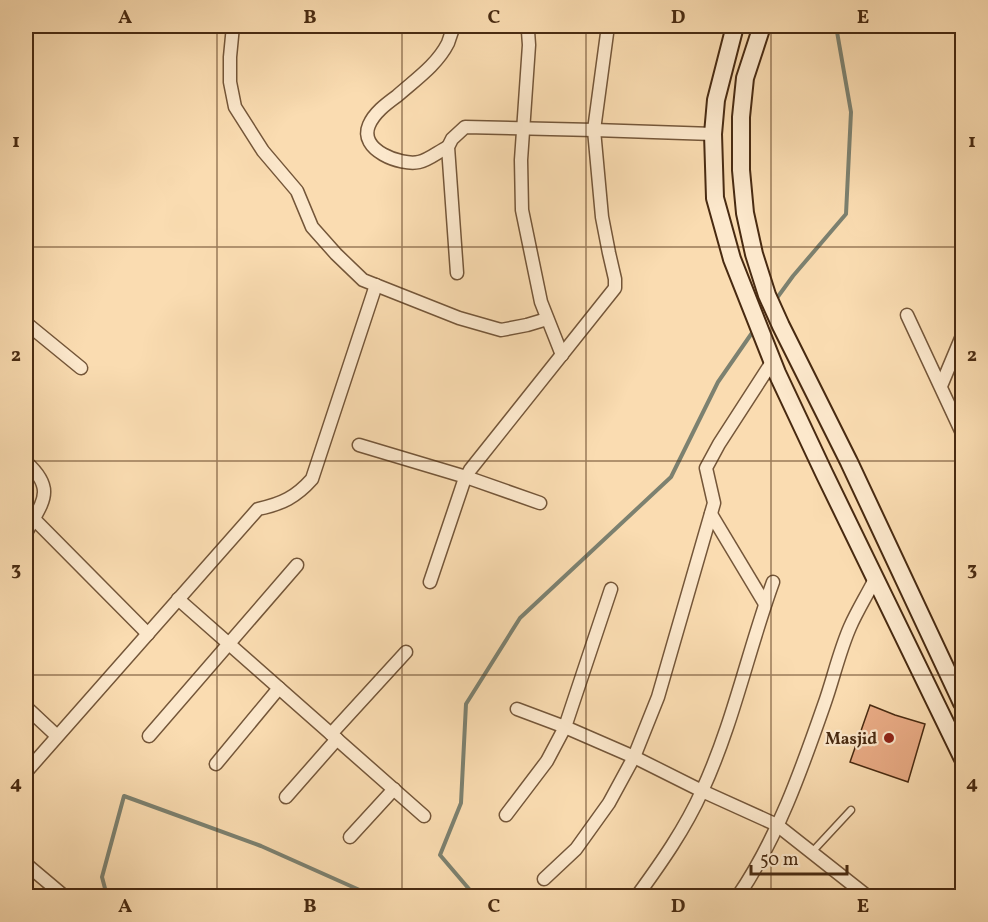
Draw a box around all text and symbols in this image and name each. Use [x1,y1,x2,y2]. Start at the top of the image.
text: A [118,4,132,32]
text: B [303,4,317,32]
text: C [488,4,501,32]
text: D [671,4,685,32]
text: E [857,4,869,32]
text: 1 [12,128,20,156]
text: 1 [968,128,976,156]
text: 2 [11,342,21,370]
text: 2 [967,342,977,370]
text: 3 [11,556,21,584]
text: 3 [967,556,977,584]
place label: Masjid [825,729,877,751]
marker: Masjid [882,731,896,745]
text: 4 [10,770,22,798]
text: 4 [966,770,978,798]
scale bar [751,838,847,876]
text: 50 m [760,848,799,873]
text: A [118,893,132,921]
text: B [303,893,317,921]
text: C [488,893,501,921]
text: D [671,893,685,921]
text: E [857,893,869,921]

